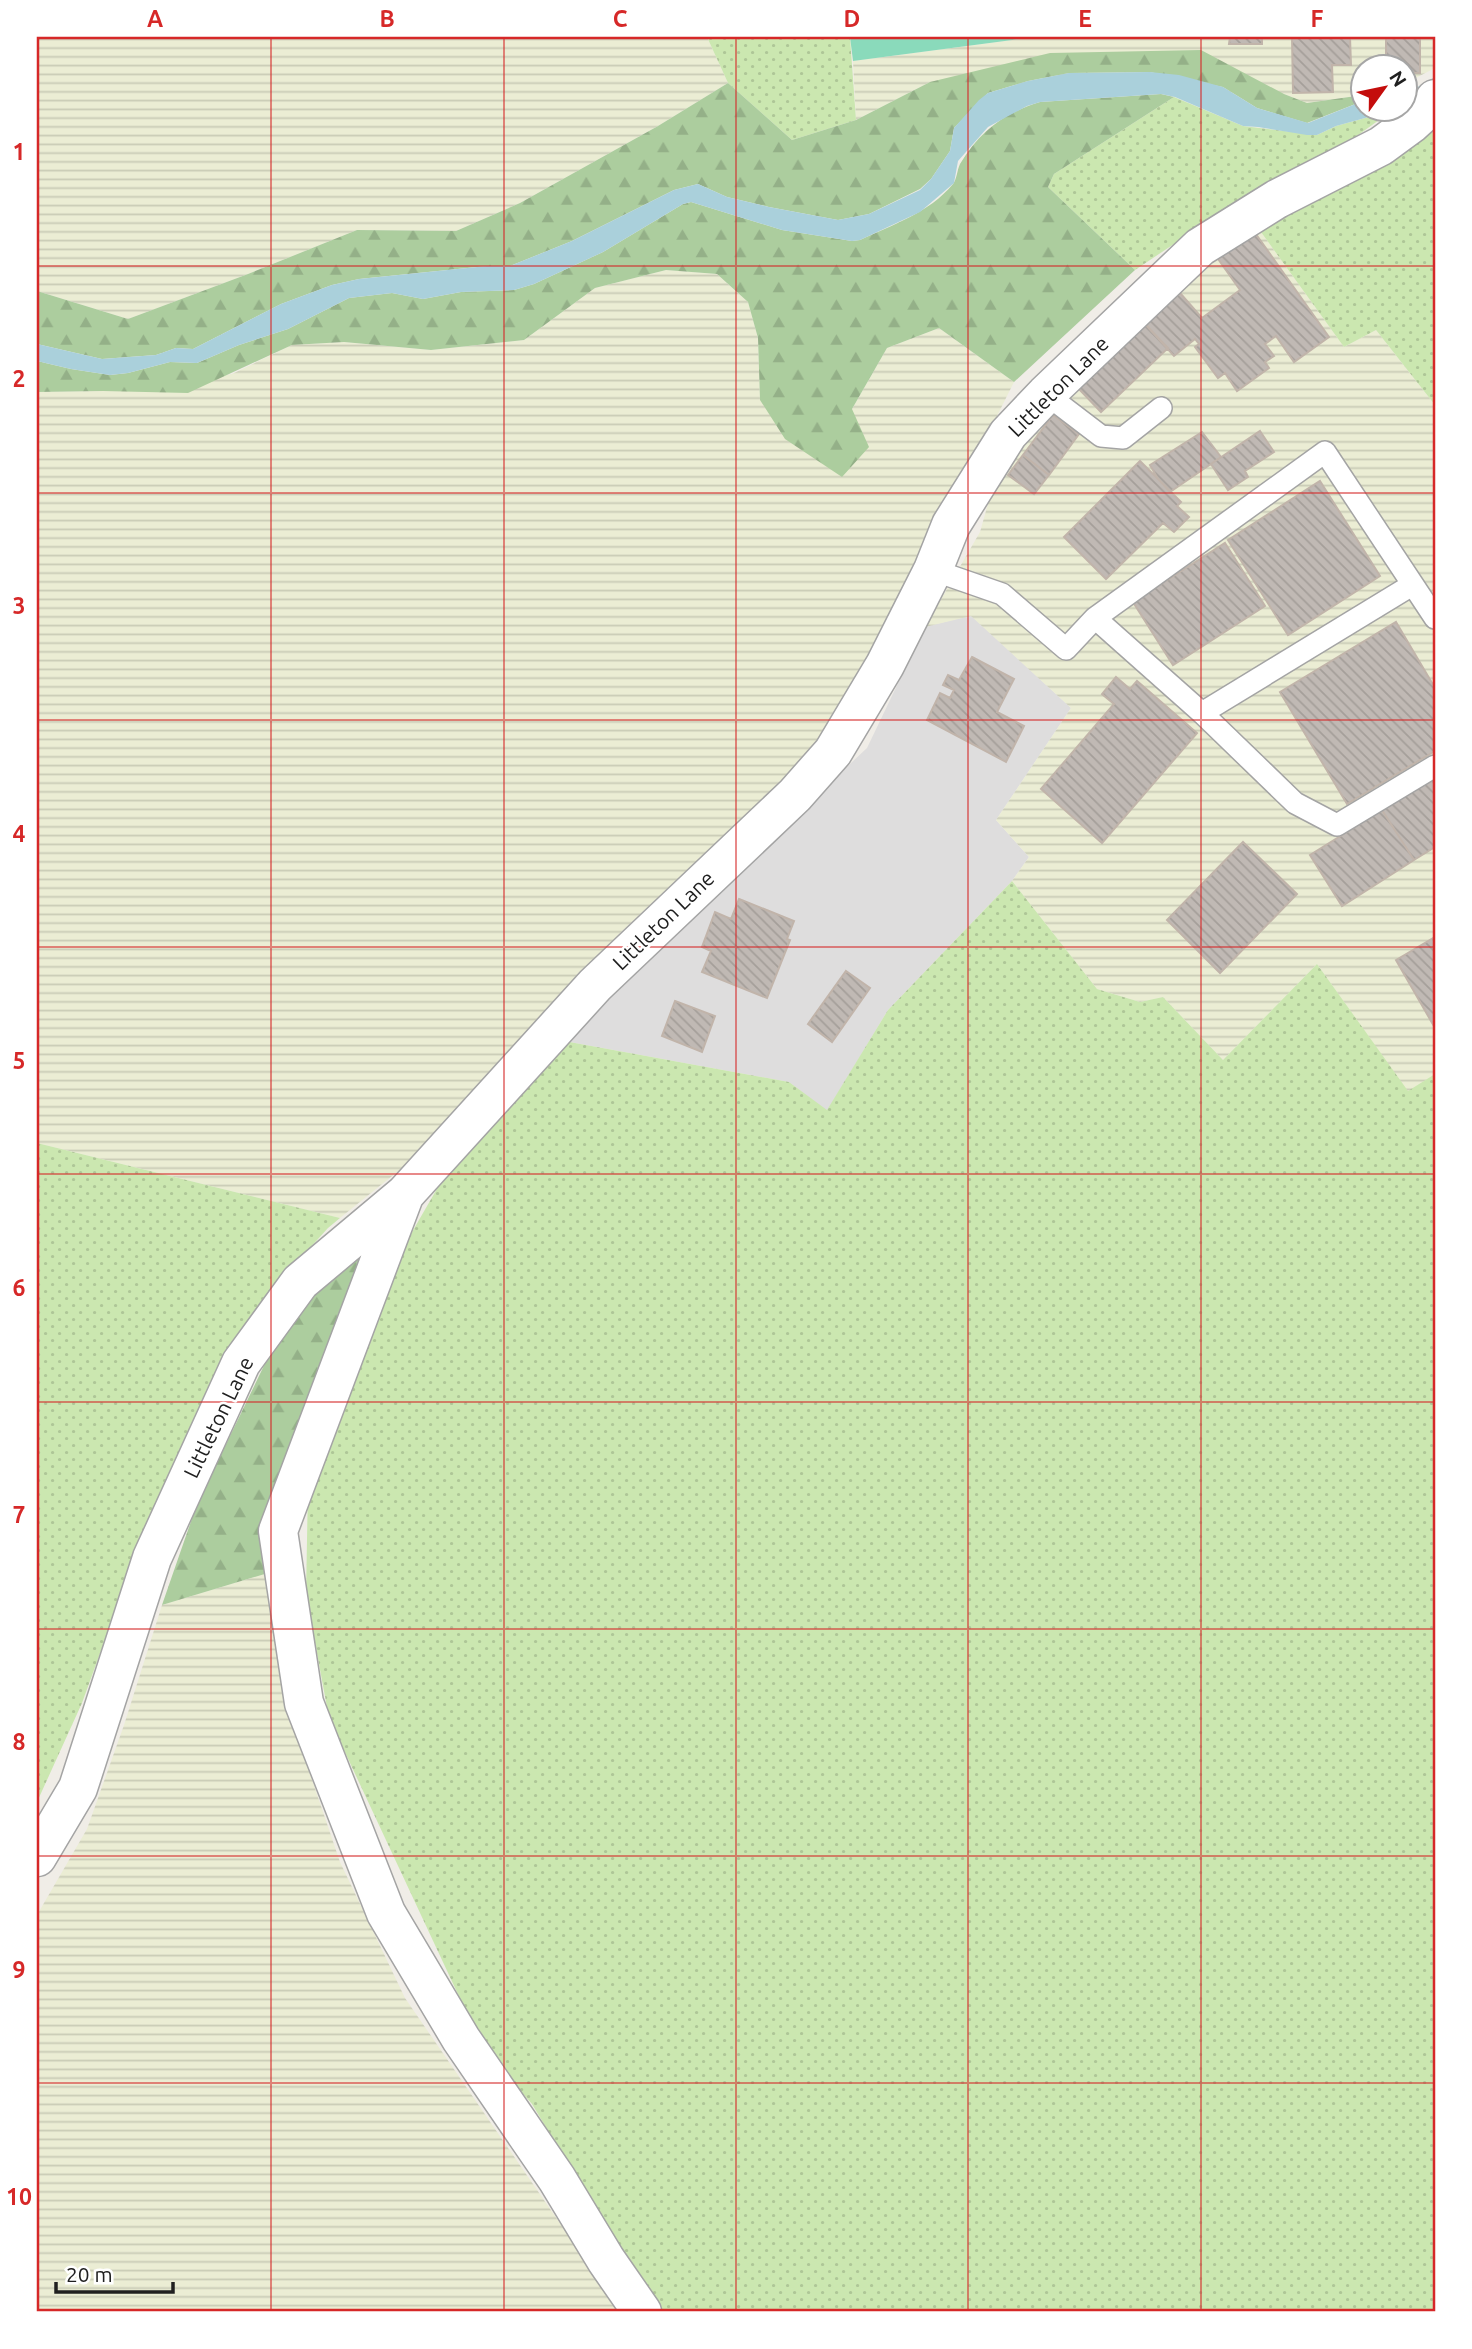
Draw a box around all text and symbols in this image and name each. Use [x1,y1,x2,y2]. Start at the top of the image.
text: A [147,6,163,31]
text: B [379,6,395,31]
text: C [613,6,628,31]
text: D [844,6,860,31]
text: E [1078,6,1092,31]
text: F [1311,6,1324,31]
north arrow [1350,52,1420,122]
text: N [1385,67,1411,91]
text: 1 [13,139,25,164]
street label: Littleton Lane [1003,331,1113,441]
text: 2 [13,366,25,391]
text: 3 [13,593,25,618]
text: 4 [13,821,26,846]
street label: Littleton Lane [607,866,719,974]
text: 5 [13,1048,25,1073]
text: 6 [13,1275,26,1300]
street label: Littleton Lane [178,1353,258,1481]
text: 7 [13,1502,25,1527]
text: 8 [13,1729,25,1754]
text: 9 [13,1957,25,1982]
text: 10 [6,2184,32,2209]
scale bar [56,2251,173,2295]
text: 20 m [66,2262,113,2286]

